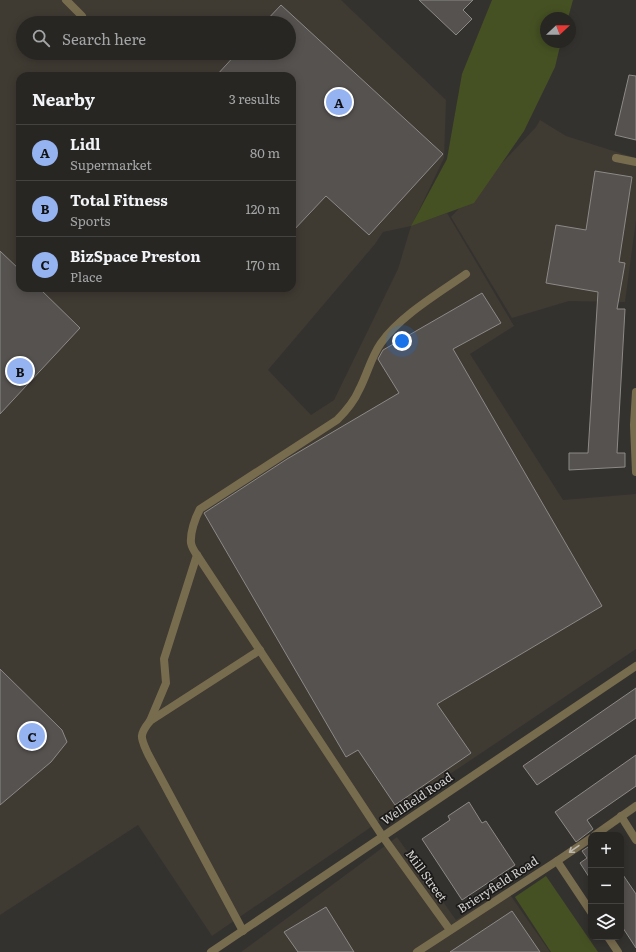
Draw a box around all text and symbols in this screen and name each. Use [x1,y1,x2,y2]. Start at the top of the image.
north arrow [540,12,576,48]
search box [16,16,296,60]
icon: search [30,27,52,49]
text: Search here [62,27,146,50]
text: Nearby [32,86,95,111]
pin: A [326,87,352,117]
text: 3 results [229,89,280,108]
text: Lidl [70,132,100,155]
text: A [40,143,50,162]
text: 80 m [250,143,280,162]
text: Supermarket [70,155,152,174]
text: Total Fitness [70,188,168,211]
text: B [41,199,49,218]
text: 120 m [245,199,280,218]
text: Sports [70,211,110,230]
text: BizSpace Preston [70,244,201,267]
text: C [40,255,50,274]
text: 170 m [246,255,280,274]
text: Place [70,267,102,286]
your location [392,331,412,351]
pin: B [7,356,33,386]
pin: C [19,721,45,751]
street label: Wellfield Road [377,767,456,829]
map controls [588,832,624,940]
button: + [588,832,624,868]
one-way arrow [569,845,580,853]
street label: Mill Street [402,846,452,905]
street label: Brieryfield Road [454,851,542,917]
button: − [588,868,624,904]
button: layers [588,904,624,940]

